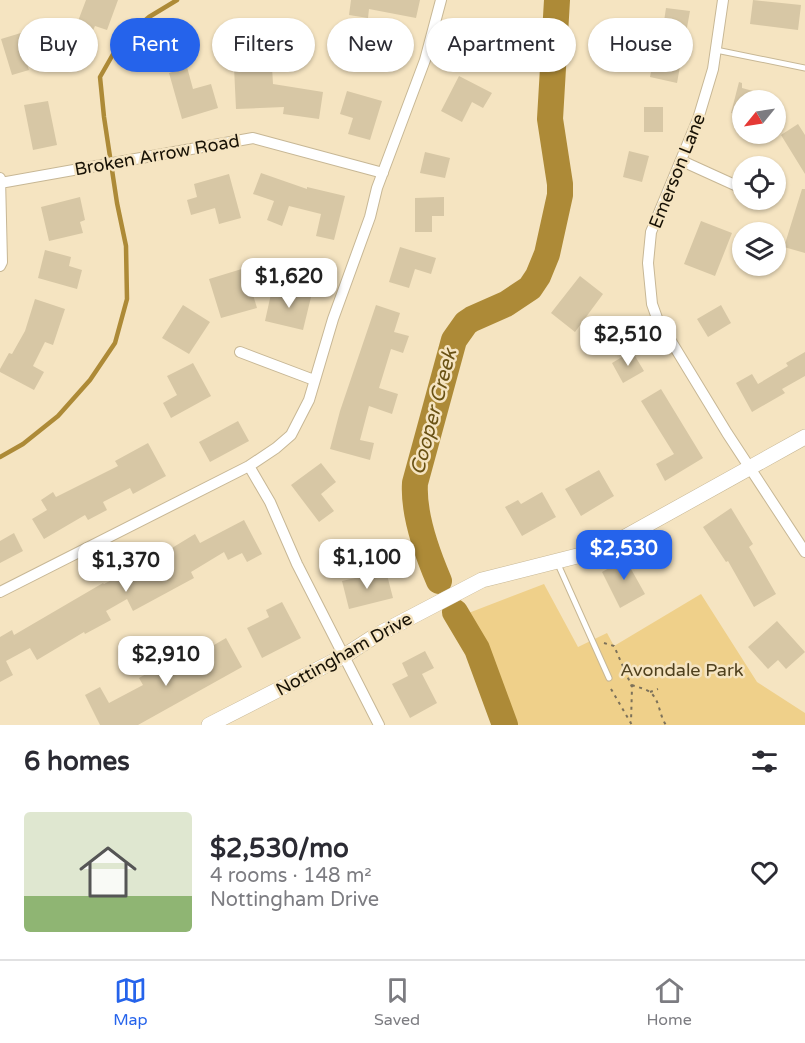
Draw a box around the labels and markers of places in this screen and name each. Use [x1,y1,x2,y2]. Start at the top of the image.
pin: $1,620 [240,258,338,309]
pin: $2,510 [579,316,677,367]
pin: $2,530 [575,530,673,581]
pin: $1,100 [318,539,416,590]
pin: $1,370 [77,542,175,593]
pin: $2,910 [117,636,215,687]

